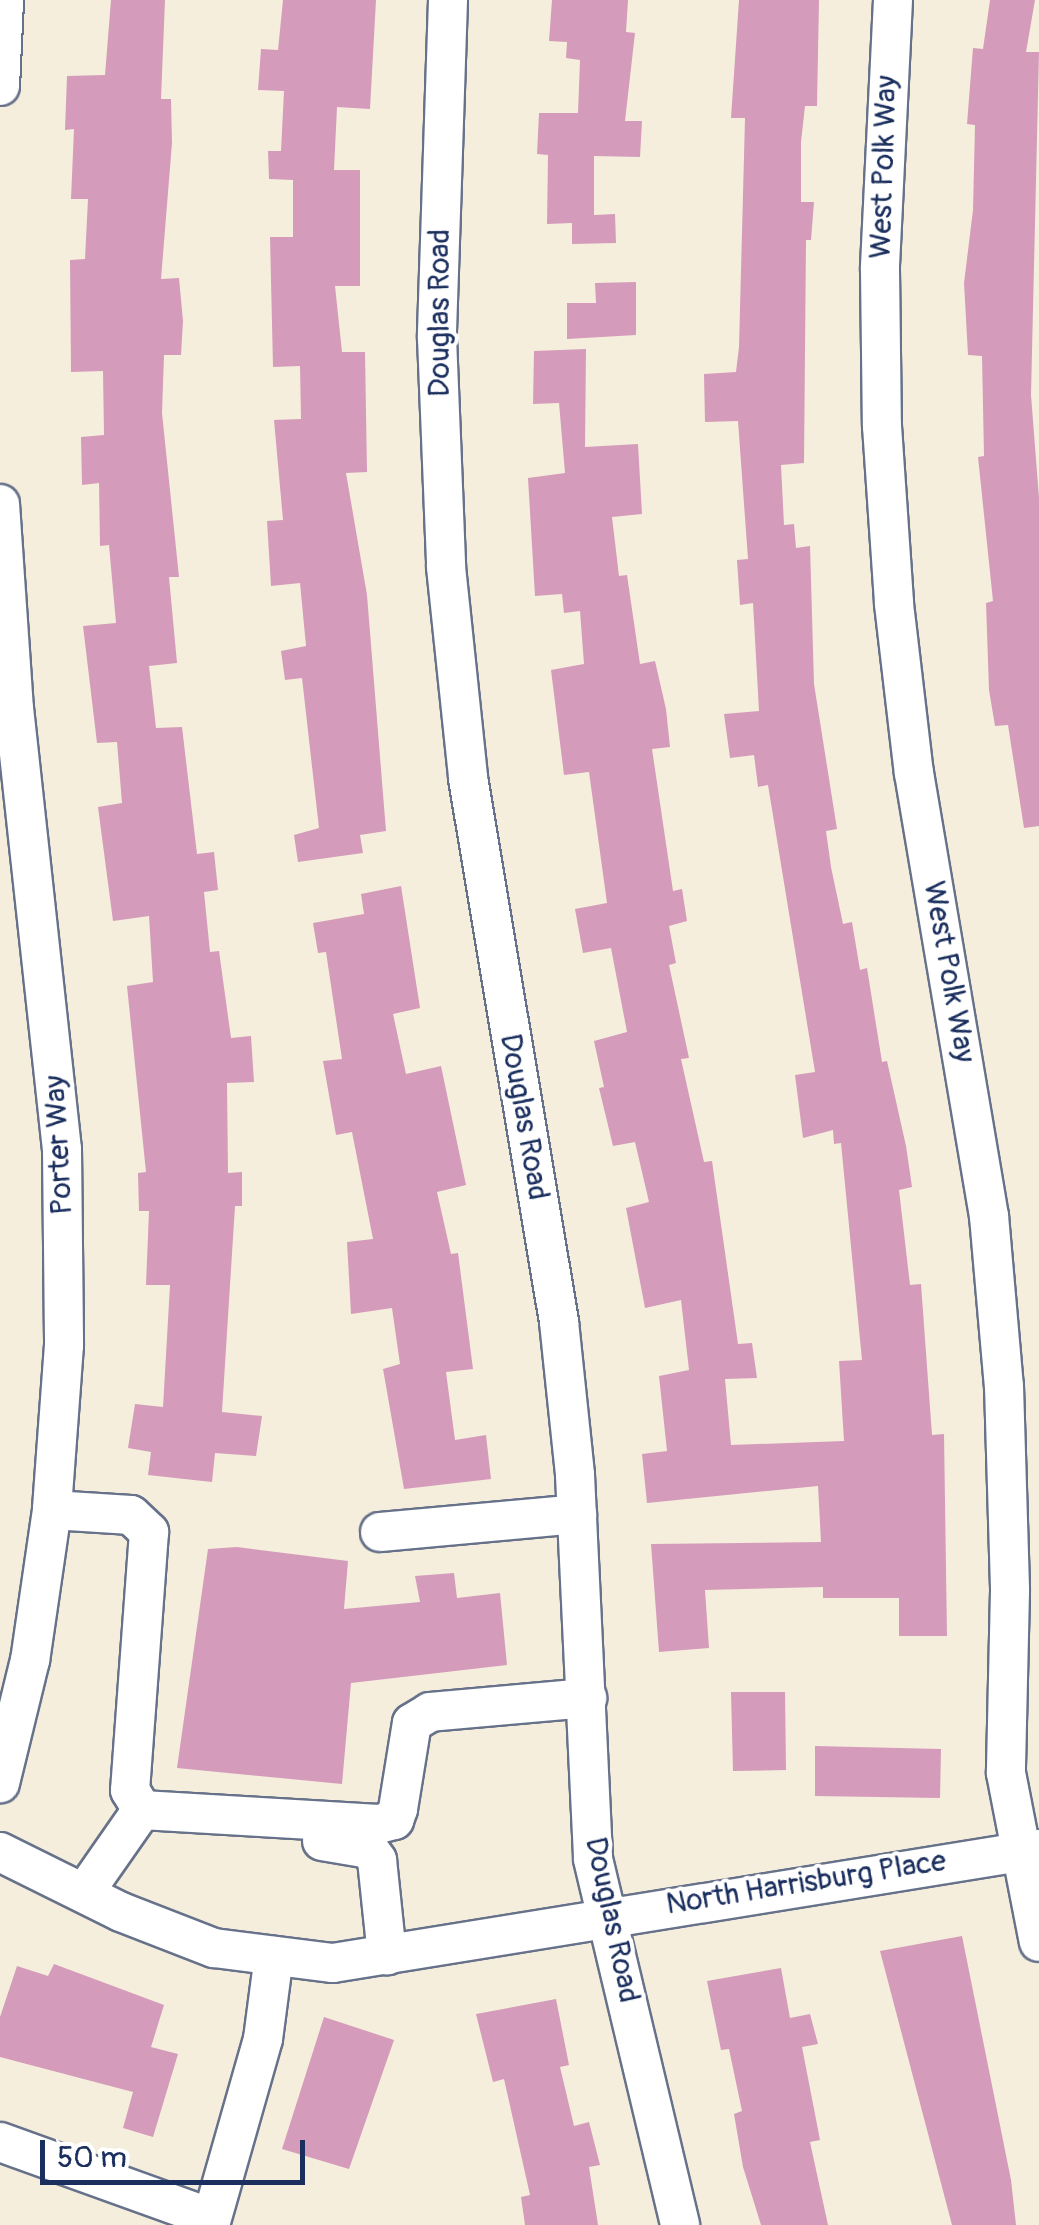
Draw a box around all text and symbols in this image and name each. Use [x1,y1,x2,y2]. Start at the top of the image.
street label: West Polk Way [863,75,905,259]
street label: Douglas Road [422,229,458,397]
street label: West Polk Way [915,878,983,1066]
street label: Douglas Road [492,1031,556,1203]
street label: Porter Way [37,1074,81,1216]
street label: Douglas Road [577,1834,647,2006]
street label: North Harrisburg Place [664,1843,948,1923]
scale bar [45,2120,310,2182]
text: 50 m [57,2139,127,2176]

